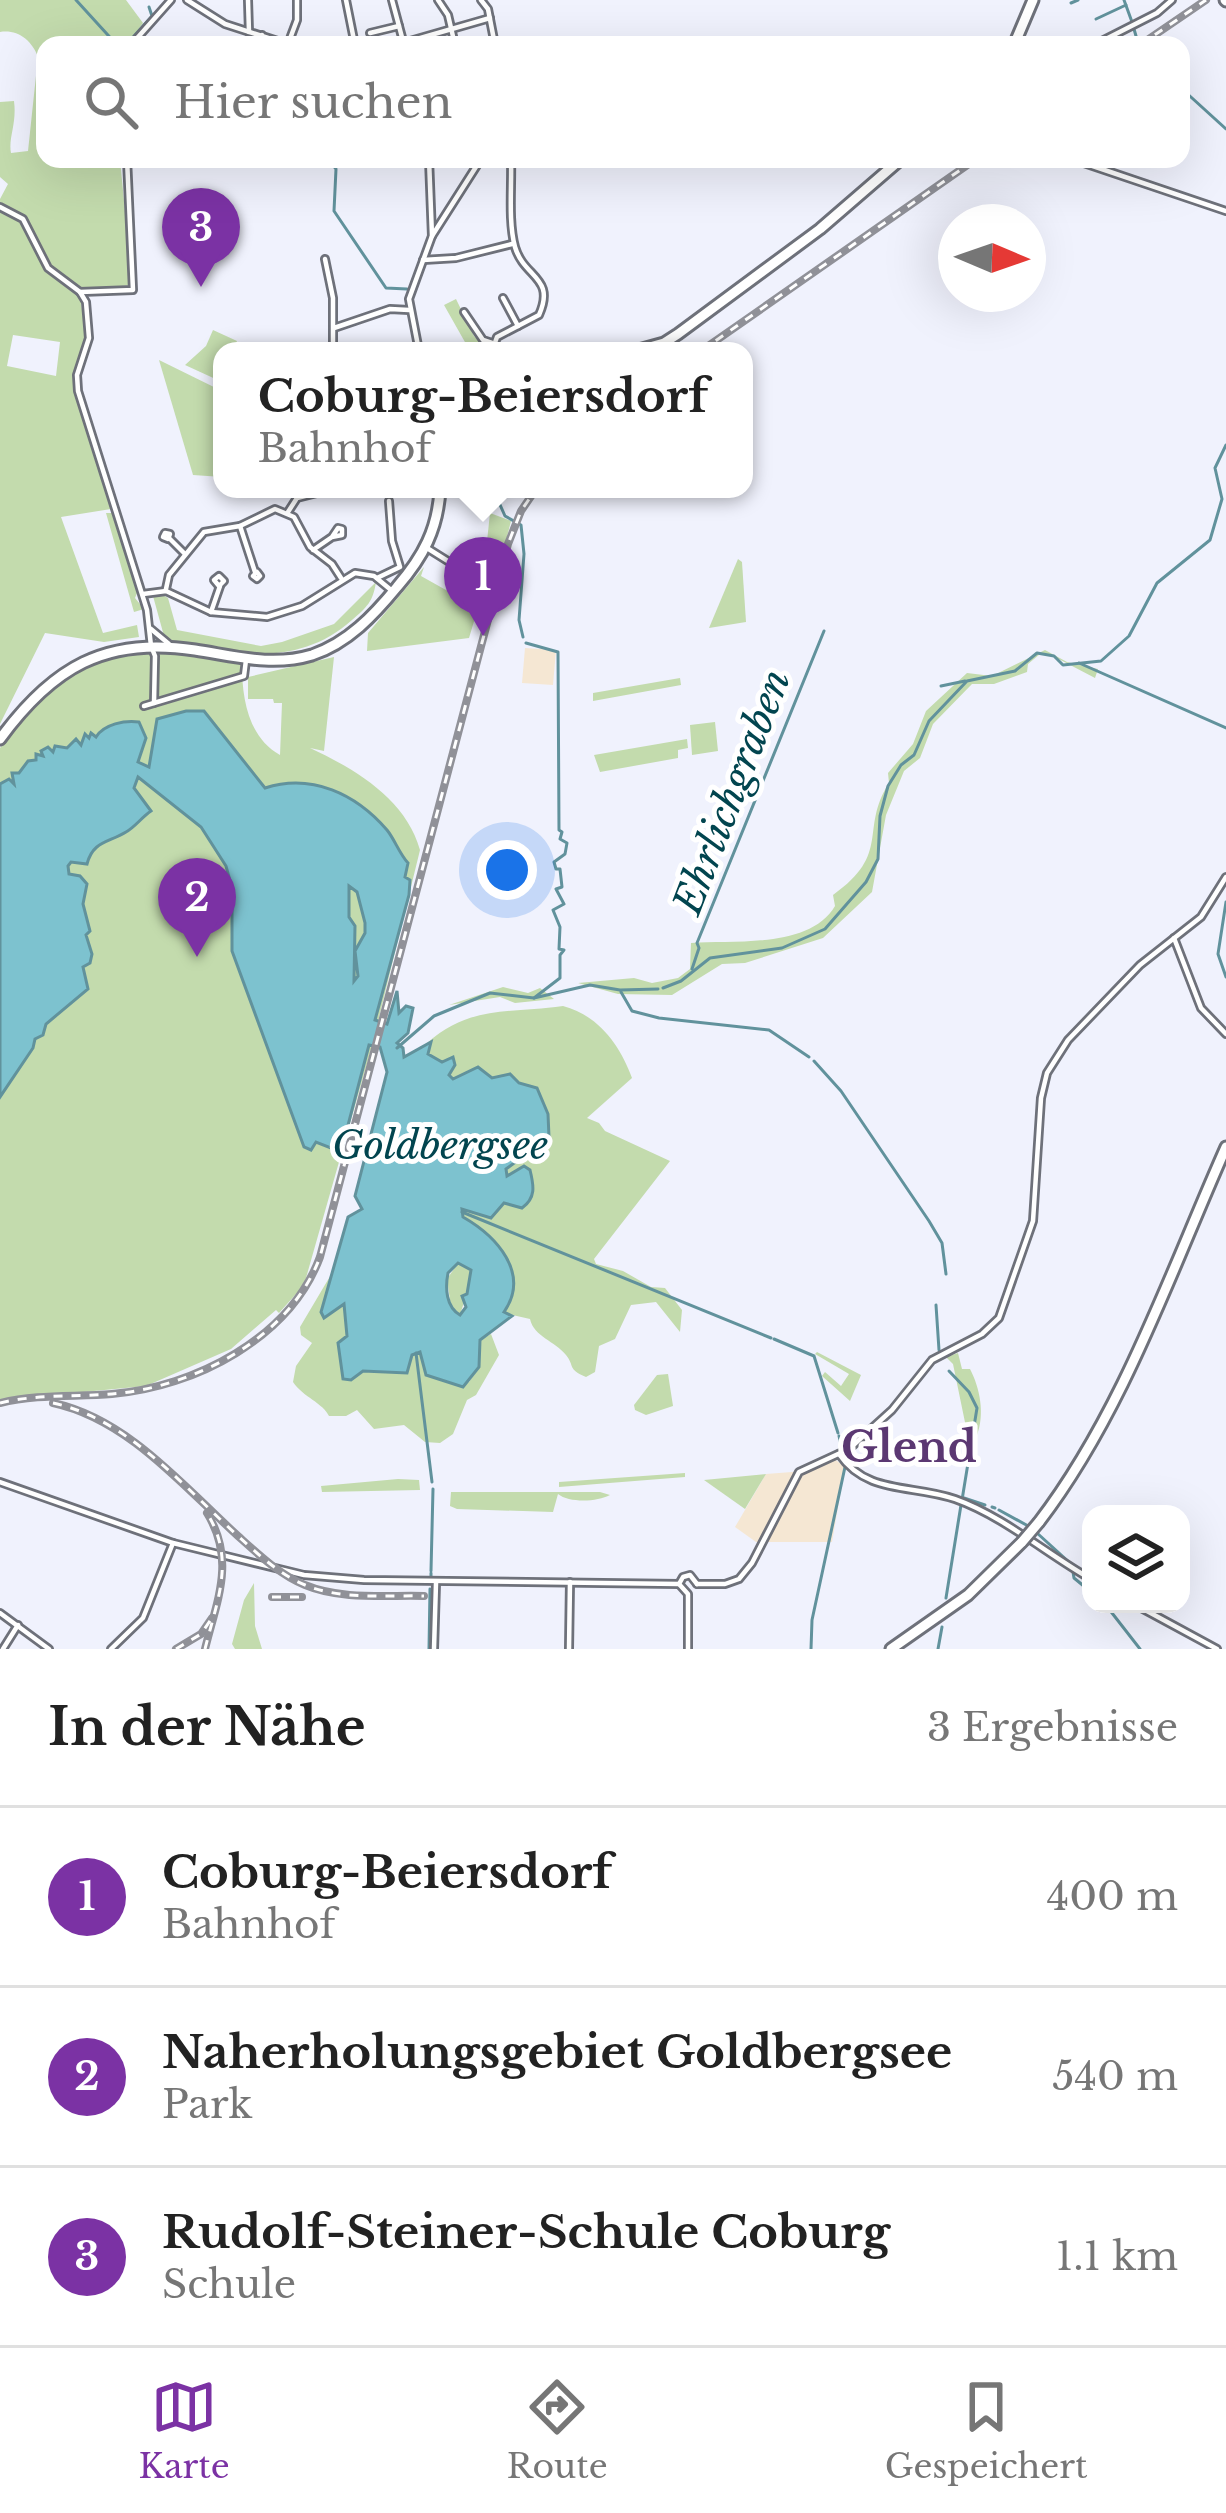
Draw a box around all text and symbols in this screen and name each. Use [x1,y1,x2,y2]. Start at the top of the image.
search box [36,36,1190,168]
icon: search [78,69,144,135]
text: Hier suchen [174,74,452,130]
pin: 3 [162,188,240,287]
north arrow [938,204,1046,312]
popup [213,342,753,498]
text: Coburg-Beiersdorf [258,368,708,424]
text: Bahnhof [258,424,432,473]
pin: 1 [444,537,522,636]
water label: Ehrlichgraben [662,663,801,923]
your location [477,840,537,900]
pin: 2 [158,858,236,957]
water label: Goldbergsee [332,1121,548,1170]
district label: Glend [841,1421,977,1473]
map controls [1082,1505,1190,1613]
button: layers [1082,1505,1190,1613]
text: In der Nähe [48,1696,366,1759]
text: 3 Ergebnisse [927,1703,1178,1752]
text: Coburg-Beiersdorf [162,1844,612,1900]
text: 1 [78,1872,96,1921]
text: 400 m [1046,1872,1178,1921]
text: Bahnhof [162,1900,336,1949]
text: Naherholungsgebiet Goldbergsee [162,2024,952,2080]
text: 2 [74,2052,100,2101]
text: 540 m [1052,2052,1178,2101]
text: Park [162,2080,253,2129]
text: Rudolf-Steiner-Schule Coburg [162,2204,890,2260]
text: 3 [75,2232,99,2281]
text: 1.1 km [1056,2232,1178,2281]
text: Schule [162,2260,296,2309]
tab: Karte [139,2374,230,2487]
tab: Route [507,2374,608,2487]
tab: Gespeichert [885,2374,1087,2487]

